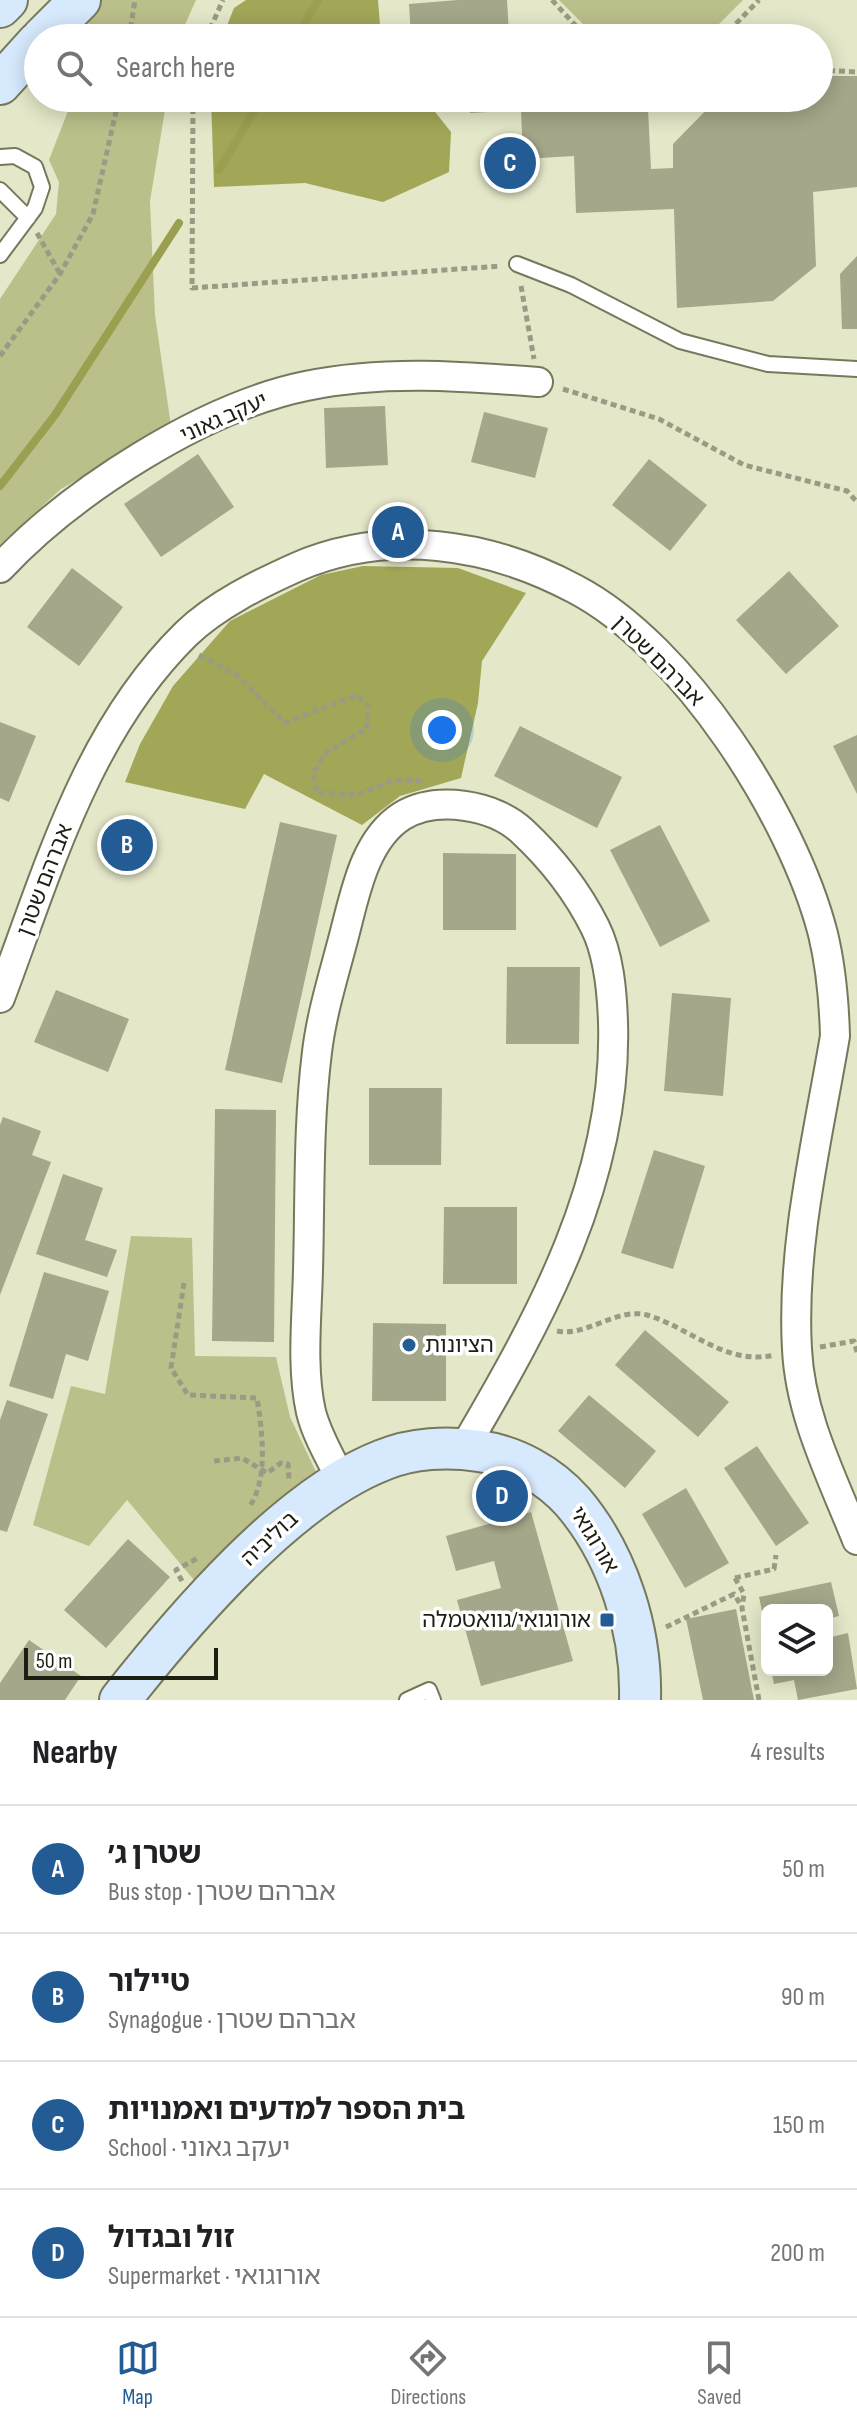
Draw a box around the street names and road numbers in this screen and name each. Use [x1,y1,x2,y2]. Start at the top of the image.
street label: יעקב גאוני [176,387,272,449]
street label: אברהם שטרן [607,610,709,712]
street label: אברהם שטרן [11,820,79,940]
street label: אורוגואי [564,1502,624,1578]
street label: בוליביה [236,1506,304,1572]

